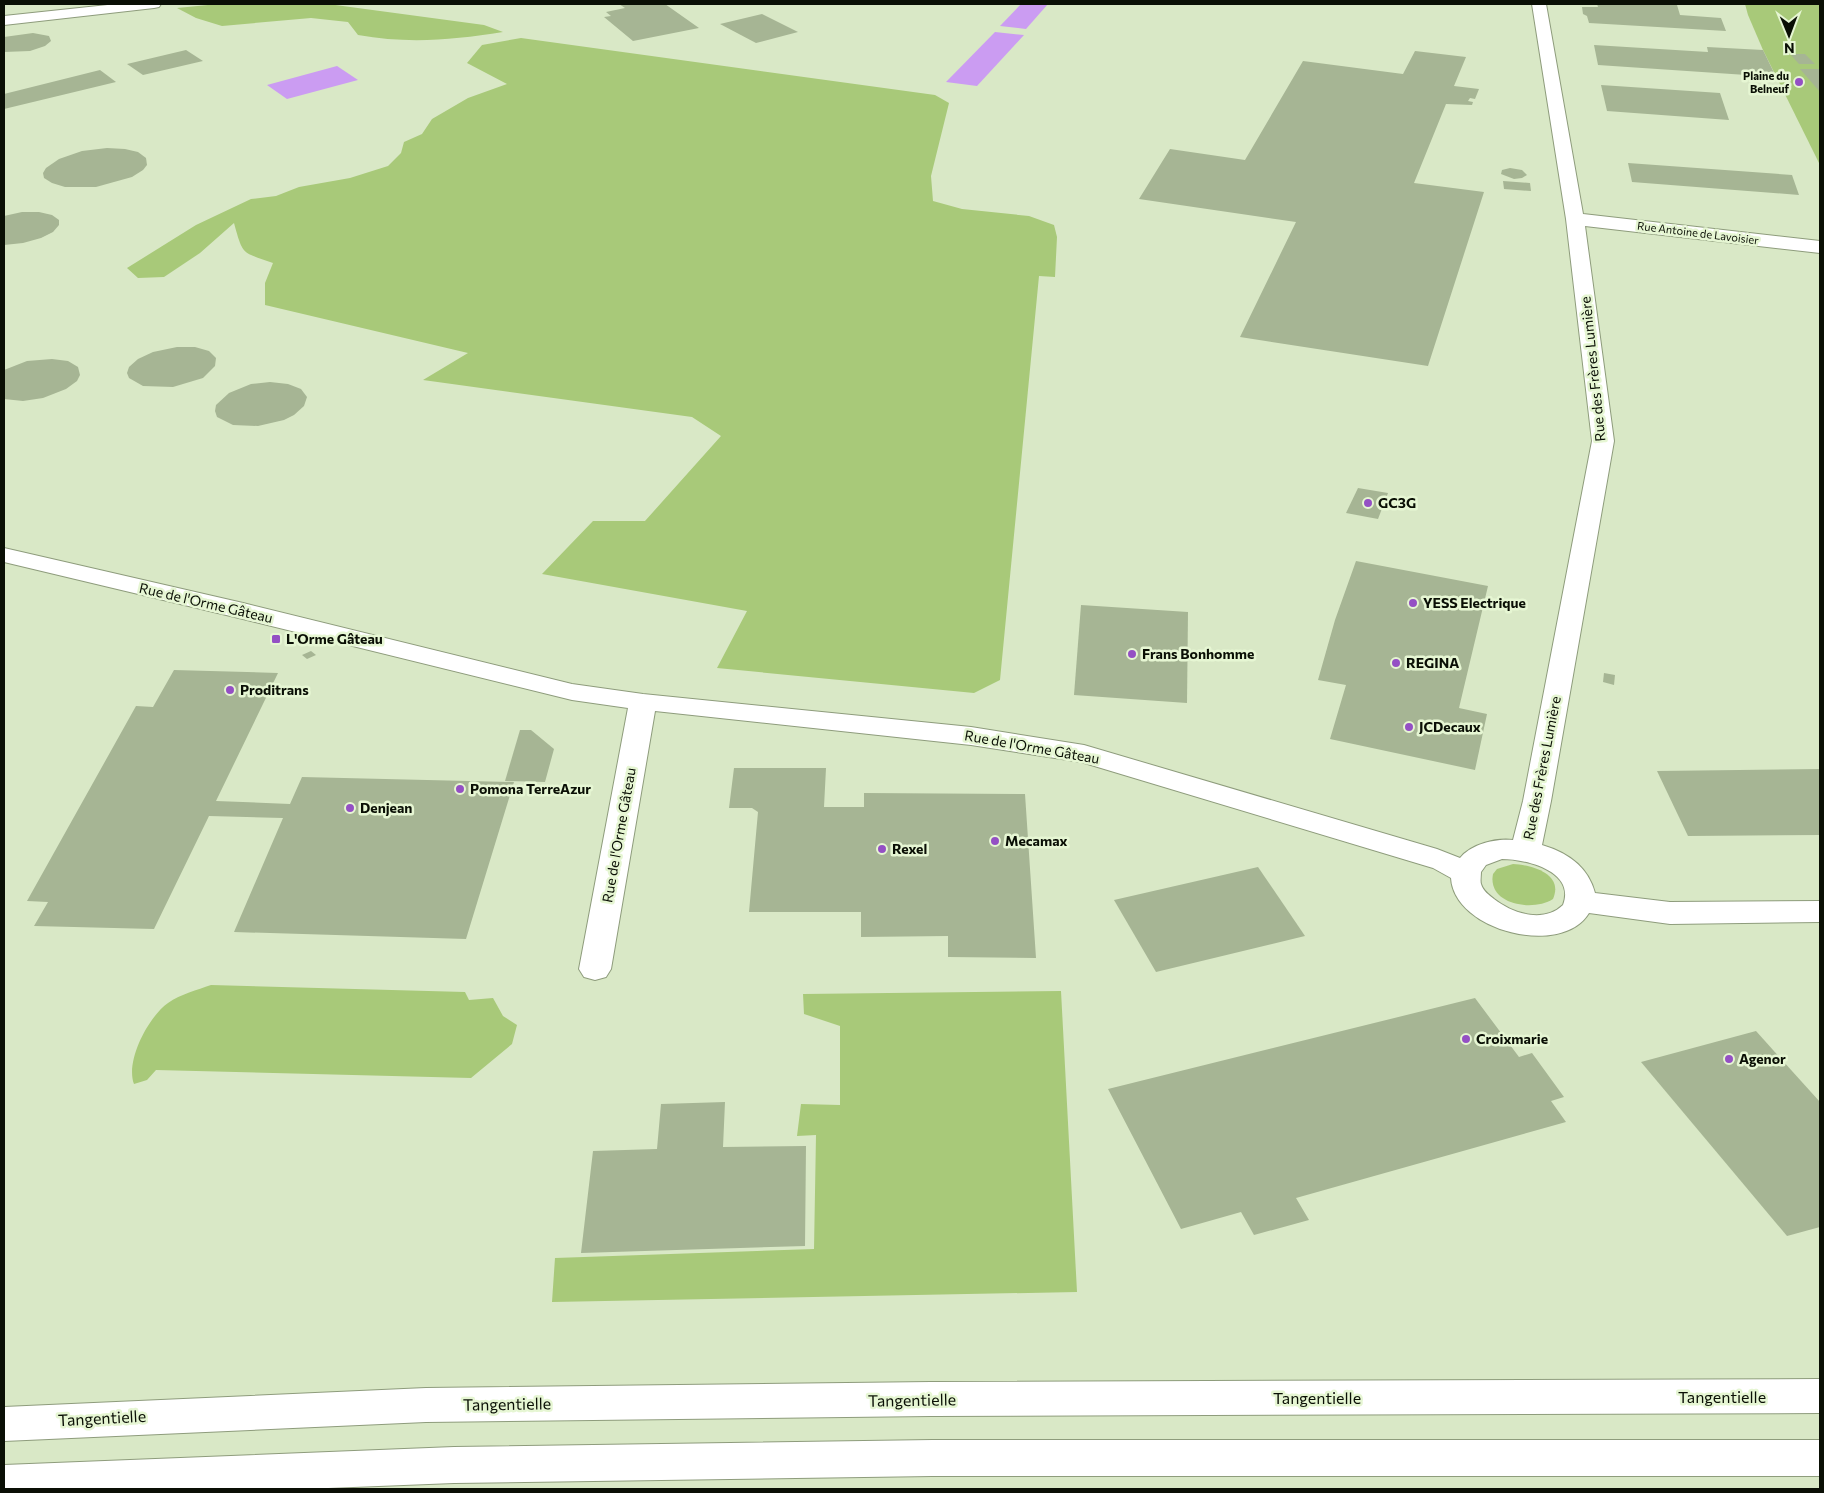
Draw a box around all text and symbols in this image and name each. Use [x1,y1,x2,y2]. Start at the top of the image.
north arrow [1764,10,1814,60]
text: N [1784,40,1795,57]
place label: Plaine du Belneuf [1743,69,1789,95]
marker: Plaine du Belneuf [1793,76,1805,88]
street label: Rue Antoine de Lavoisier [1637,219,1760,246]
street label: Rue des Frères Lumière [1576,296,1609,442]
place label: GC3G [1378,494,1416,511]
marker: GC3G [1362,497,1374,509]
street label: Rue de l'Orme Gâteau [138,579,275,626]
place label: YESS Electrique [1423,594,1526,611]
marker: YESS Electrique [1407,597,1419,609]
place label: L'Orme Gâteau [286,630,383,647]
marker: L'Orme Gâteau [270,633,282,645]
place label: Frans Bonhomme [1142,645,1254,662]
marker: Frans Bonhomme [1126,648,1138,660]
place label: REGINA [1406,654,1459,671]
marker: REGINA [1390,657,1402,669]
place label: Proditrans [240,681,309,698]
marker: Proditrans [224,684,236,696]
street label: Rue des Frères Lumière [1519,695,1564,841]
place label: JCDecaux [1419,718,1481,735]
marker: JCDecaux [1403,721,1415,733]
street label: Rue de l'Orme Gâteau [963,726,1101,767]
street label: Rue de l'Orme Gâteau [598,766,639,904]
place label: Pomona TerreAzur [470,780,591,797]
marker: Pomona TerreAzur [454,783,466,795]
place label: Denjean [360,799,412,816]
marker: Denjean [344,802,356,814]
place label: Mecamax [1005,832,1068,849]
marker: Mecamax [989,835,1001,847]
place label: Rexel [892,840,927,857]
marker: Rexel [876,843,888,855]
place label: Croixmarie [1476,1030,1548,1047]
marker: Croixmarie [1460,1033,1472,1045]
place label: Agenor [1739,1050,1786,1067]
marker: Agenor [1723,1053,1735,1065]
street label: Tangentielle [1678,1387,1766,1406]
street label: Tangentielle [1273,1388,1361,1407]
street label: Tangentielle [868,1389,956,1410]
street label: Tangentielle [463,1393,551,1414]
street label: Tangentielle [57,1406,147,1429]

